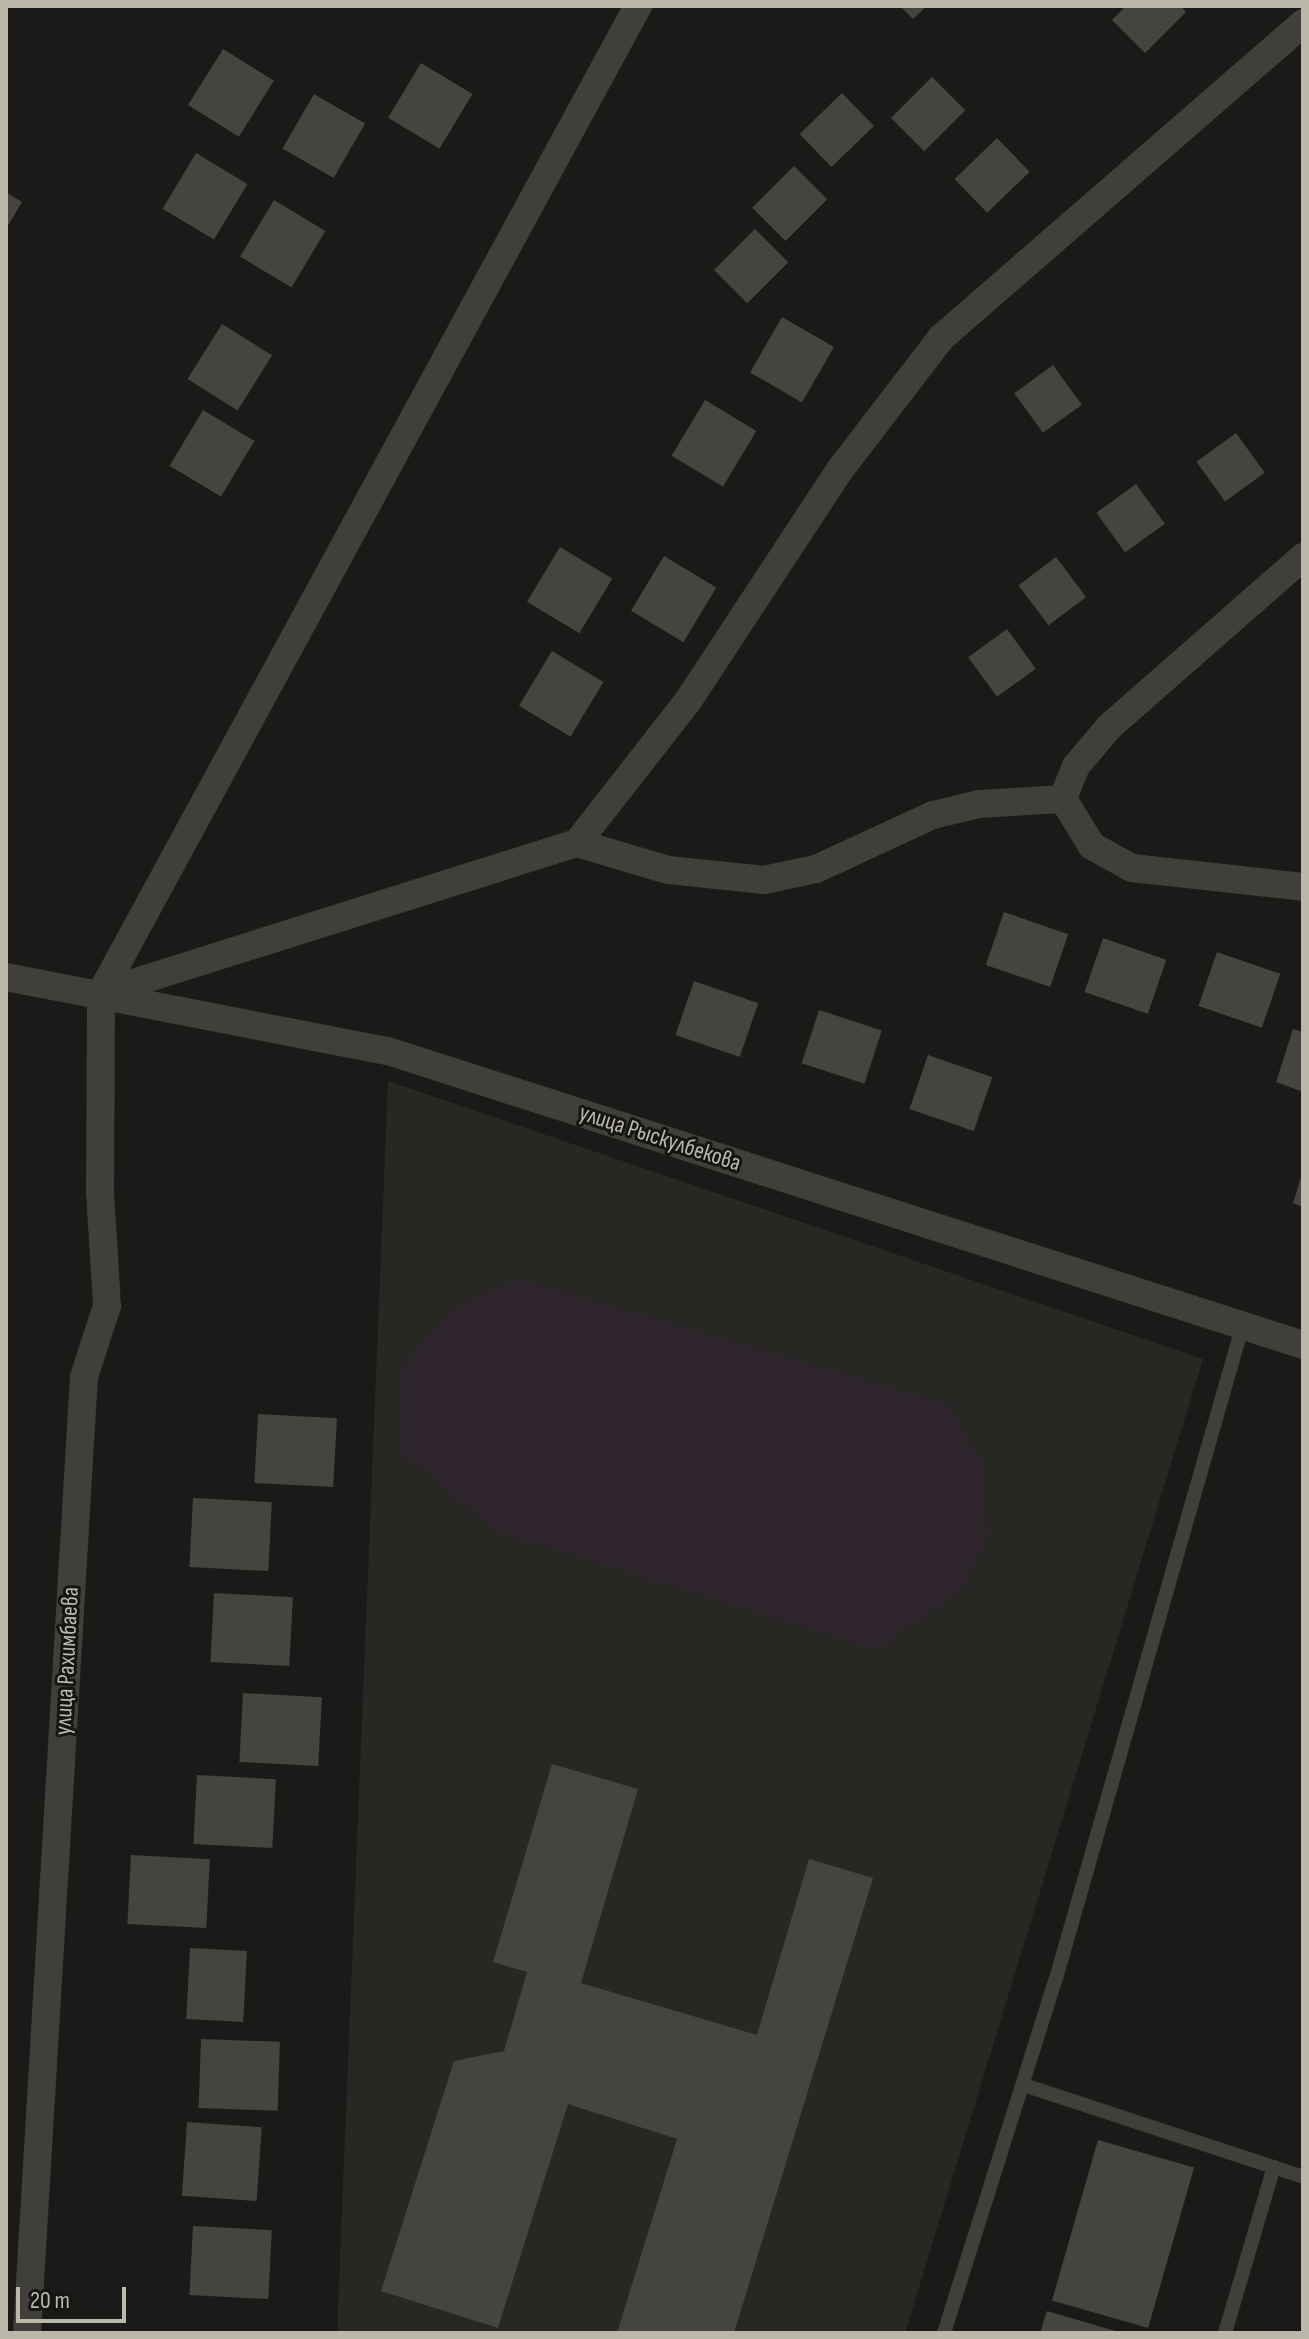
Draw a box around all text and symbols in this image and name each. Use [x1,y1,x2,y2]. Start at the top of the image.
street label: улица Рыскулбекова [576,1098,744,1178]
street label: улица Рахимбаева [49,1586,85,1736]
scale bar [20,2271,130,2321]
text: 20 m [30,2286,70,2315]

